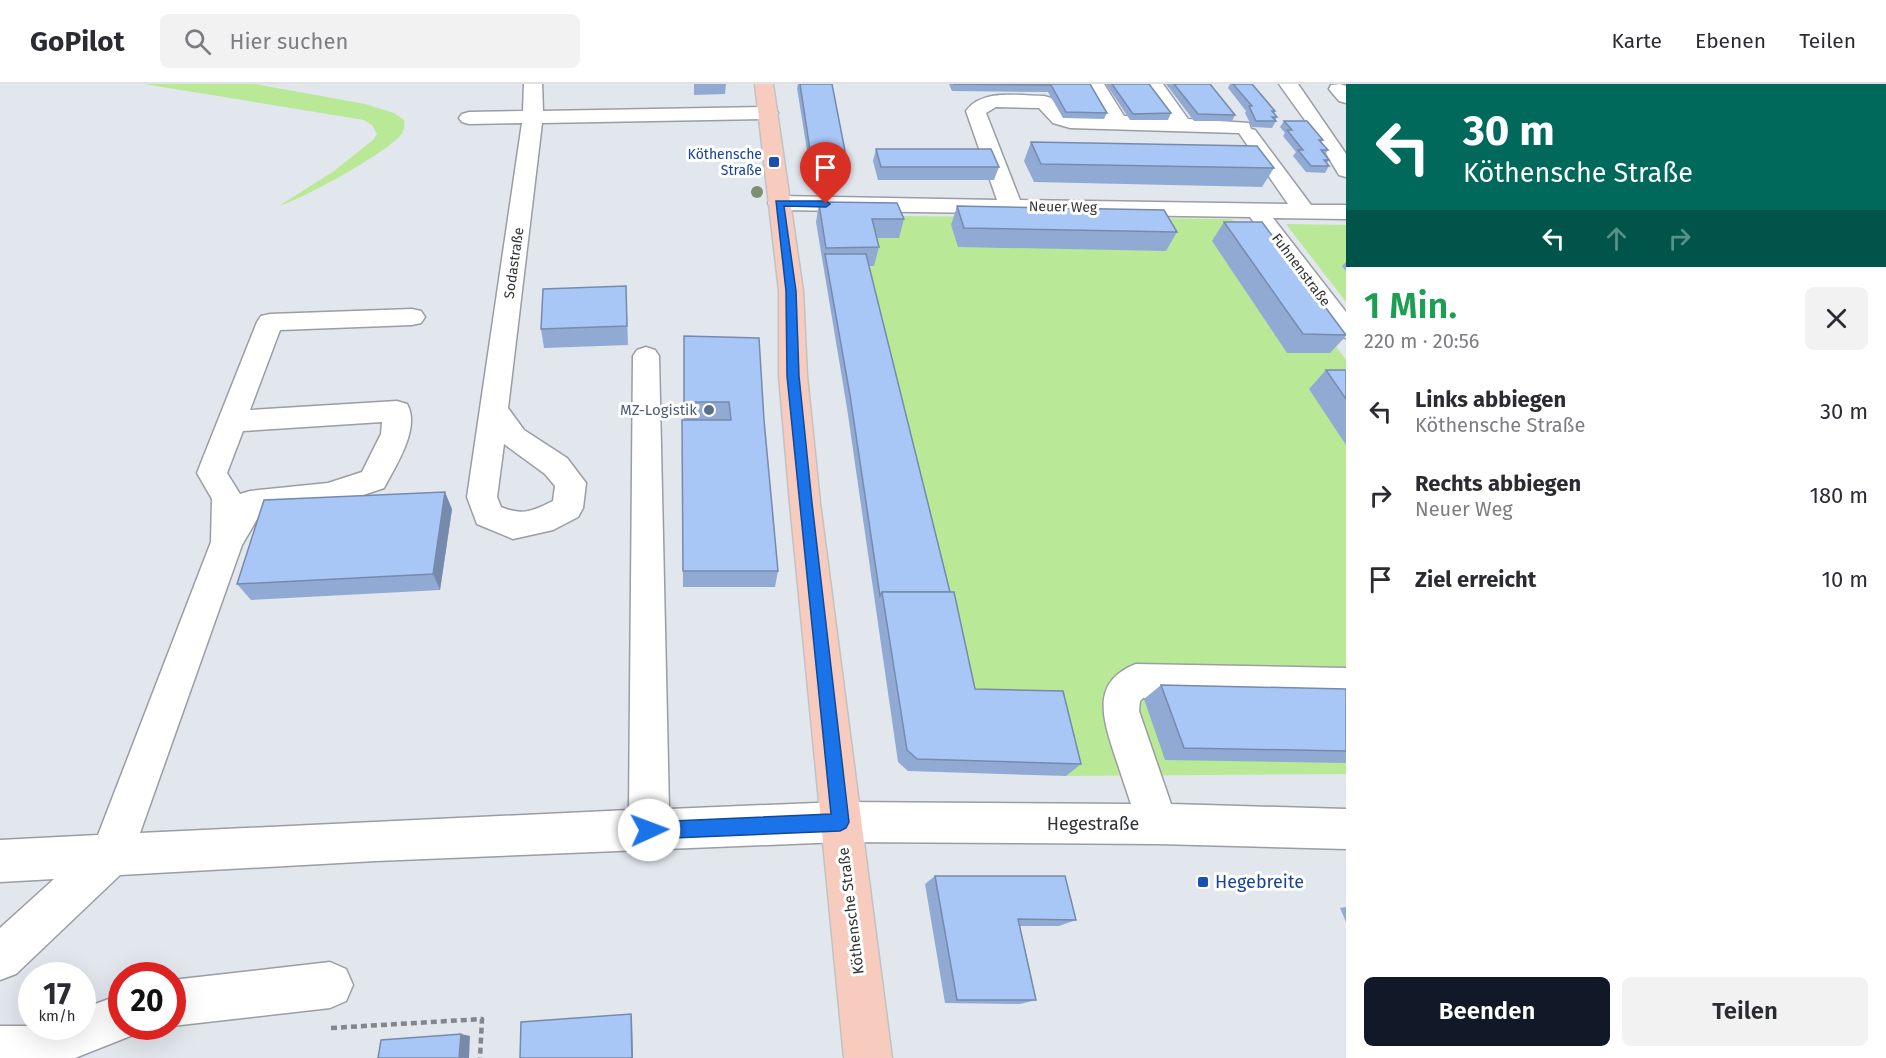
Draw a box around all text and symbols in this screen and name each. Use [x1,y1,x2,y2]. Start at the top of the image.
search box [160,14,580,68]
text: GoPilot [30,25,124,58]
icon: search [181,25,214,58]
text: Hier suchen [229,28,348,55]
text: Karte [1611,28,1662,54]
text: Ebenen [1695,28,1766,54]
text: Teilen [1799,28,1856,54]
text: 30 m [1463,106,1555,156]
icon: left [1364,108,1442,186]
pin [800,142,851,204]
place label: Köthensche Straße [688,146,762,179]
icon: arrive [809,151,842,184]
marker: Köthensche Straße [767,155,781,169]
text: Köthensche Straße [1463,157,1693,189]
street label: Neuer Weg [1029,198,1098,216]
icon: left [1537,222,1570,255]
icon: ahead [1600,222,1633,255]
icon: right [1663,222,1696,255]
street label: Sodastraße [501,226,527,300]
street label: Fuhnenstraße [1268,230,1334,310]
text: 1 Min. [1364,284,1457,328]
button: close [1805,287,1868,350]
text: 220 m · 20:56 [1364,329,1479,353]
text: Links abbiegen [1415,386,1566,413]
icon: left [1364,395,1397,428]
text: 30 m [1820,398,1868,425]
place label: MZ-Logistik [620,401,697,419]
marker: MZ-Logistik [702,403,716,417]
text: Köthensche Straße [1415,413,1585,437]
text: Rechts abbiegen [1415,470,1581,497]
icon: right [1364,479,1397,512]
text: 180 m [1809,482,1868,509]
text: Neuer Weg [1415,497,1513,521]
icon: arrive [1364,563,1397,596]
text: Ziel erreicht [1415,566,1536,593]
text: 10 m [1822,566,1868,593]
position arrow [617,798,681,862]
street label: Hegestraße [1047,813,1139,835]
street label: Köthensche Straße [834,846,868,976]
place label: Hegebreite [1215,871,1304,893]
marker: Hegebreite [1196,875,1210,889]
speed limit sign: 20 [108,962,186,1040]
text: 17 [43,976,71,1012]
button: Beenden [1364,977,1610,1046]
button: Teilen [1622,977,1868,1046]
text: km/h [38,1007,76,1025]

